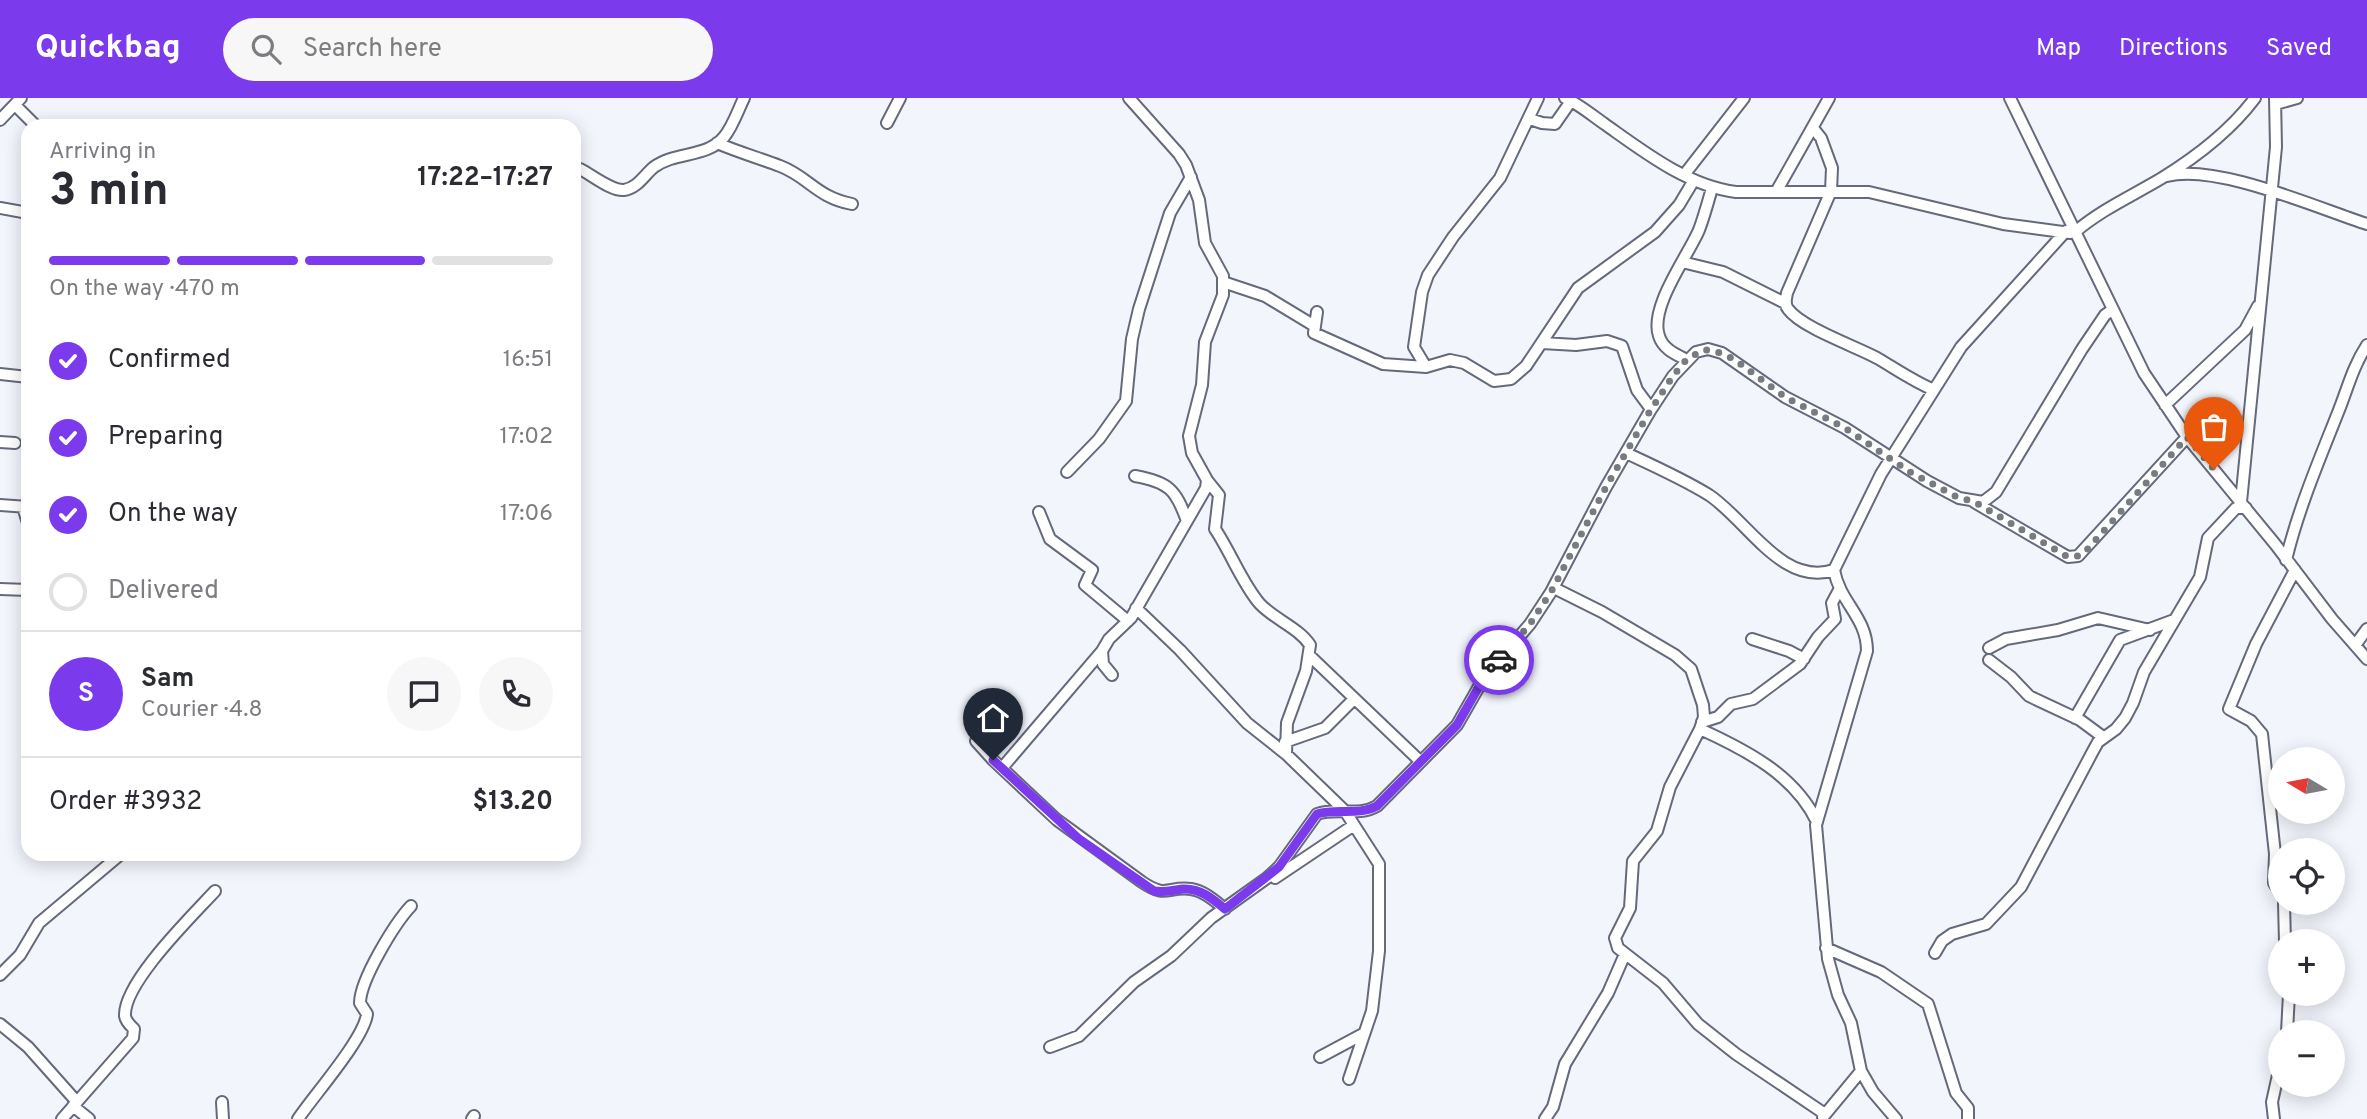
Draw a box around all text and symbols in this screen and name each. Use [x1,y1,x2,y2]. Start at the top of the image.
search box [223,18,713,81]
text: Quickbag [35,28,181,70]
icon: search [247,30,285,68]
text: Search here [303,33,442,66]
text: Map [2036,34,2081,64]
text: Directions [2119,34,2228,64]
text: Saved [2266,34,2332,64]
text: Arriving in [49,138,156,167]
text: 17:22–17:27 [417,162,553,195]
text: 3 min [49,163,169,222]
text: On the way · 470 m [49,275,240,304]
icon: check [49,342,87,380]
text: Confirmed [108,344,231,377]
text: 16:51 [503,346,553,375]
pin [2184,397,2244,469]
icon: bag [2195,408,2233,446]
icon: check [49,419,87,457]
text: Preparing [108,421,223,454]
text: 17:02 [499,423,553,452]
icon: check [49,496,87,534]
text: On the way [108,498,238,531]
text: 17:06 [500,500,553,529]
text: Delivered [108,575,219,608]
courier [1464,625,1534,695]
icon: car [1480,641,1518,679]
button: chat [387,657,461,731]
button: phone [479,657,553,731]
text: Sam [141,663,194,696]
text: S [78,678,94,711]
pin [963,688,1023,760]
text: Courier · 4.8 [141,696,262,725]
icon: home [974,699,1012,737]
north arrow [2268,747,2345,824]
map controls [2268,747,2345,1097]
text: Order #3932 [49,786,202,819]
text: $13.20 [473,786,553,819]
button: locate [2268,838,2345,915]
button: + [2268,929,2345,1006]
button: − [2268,1020,2345,1097]

